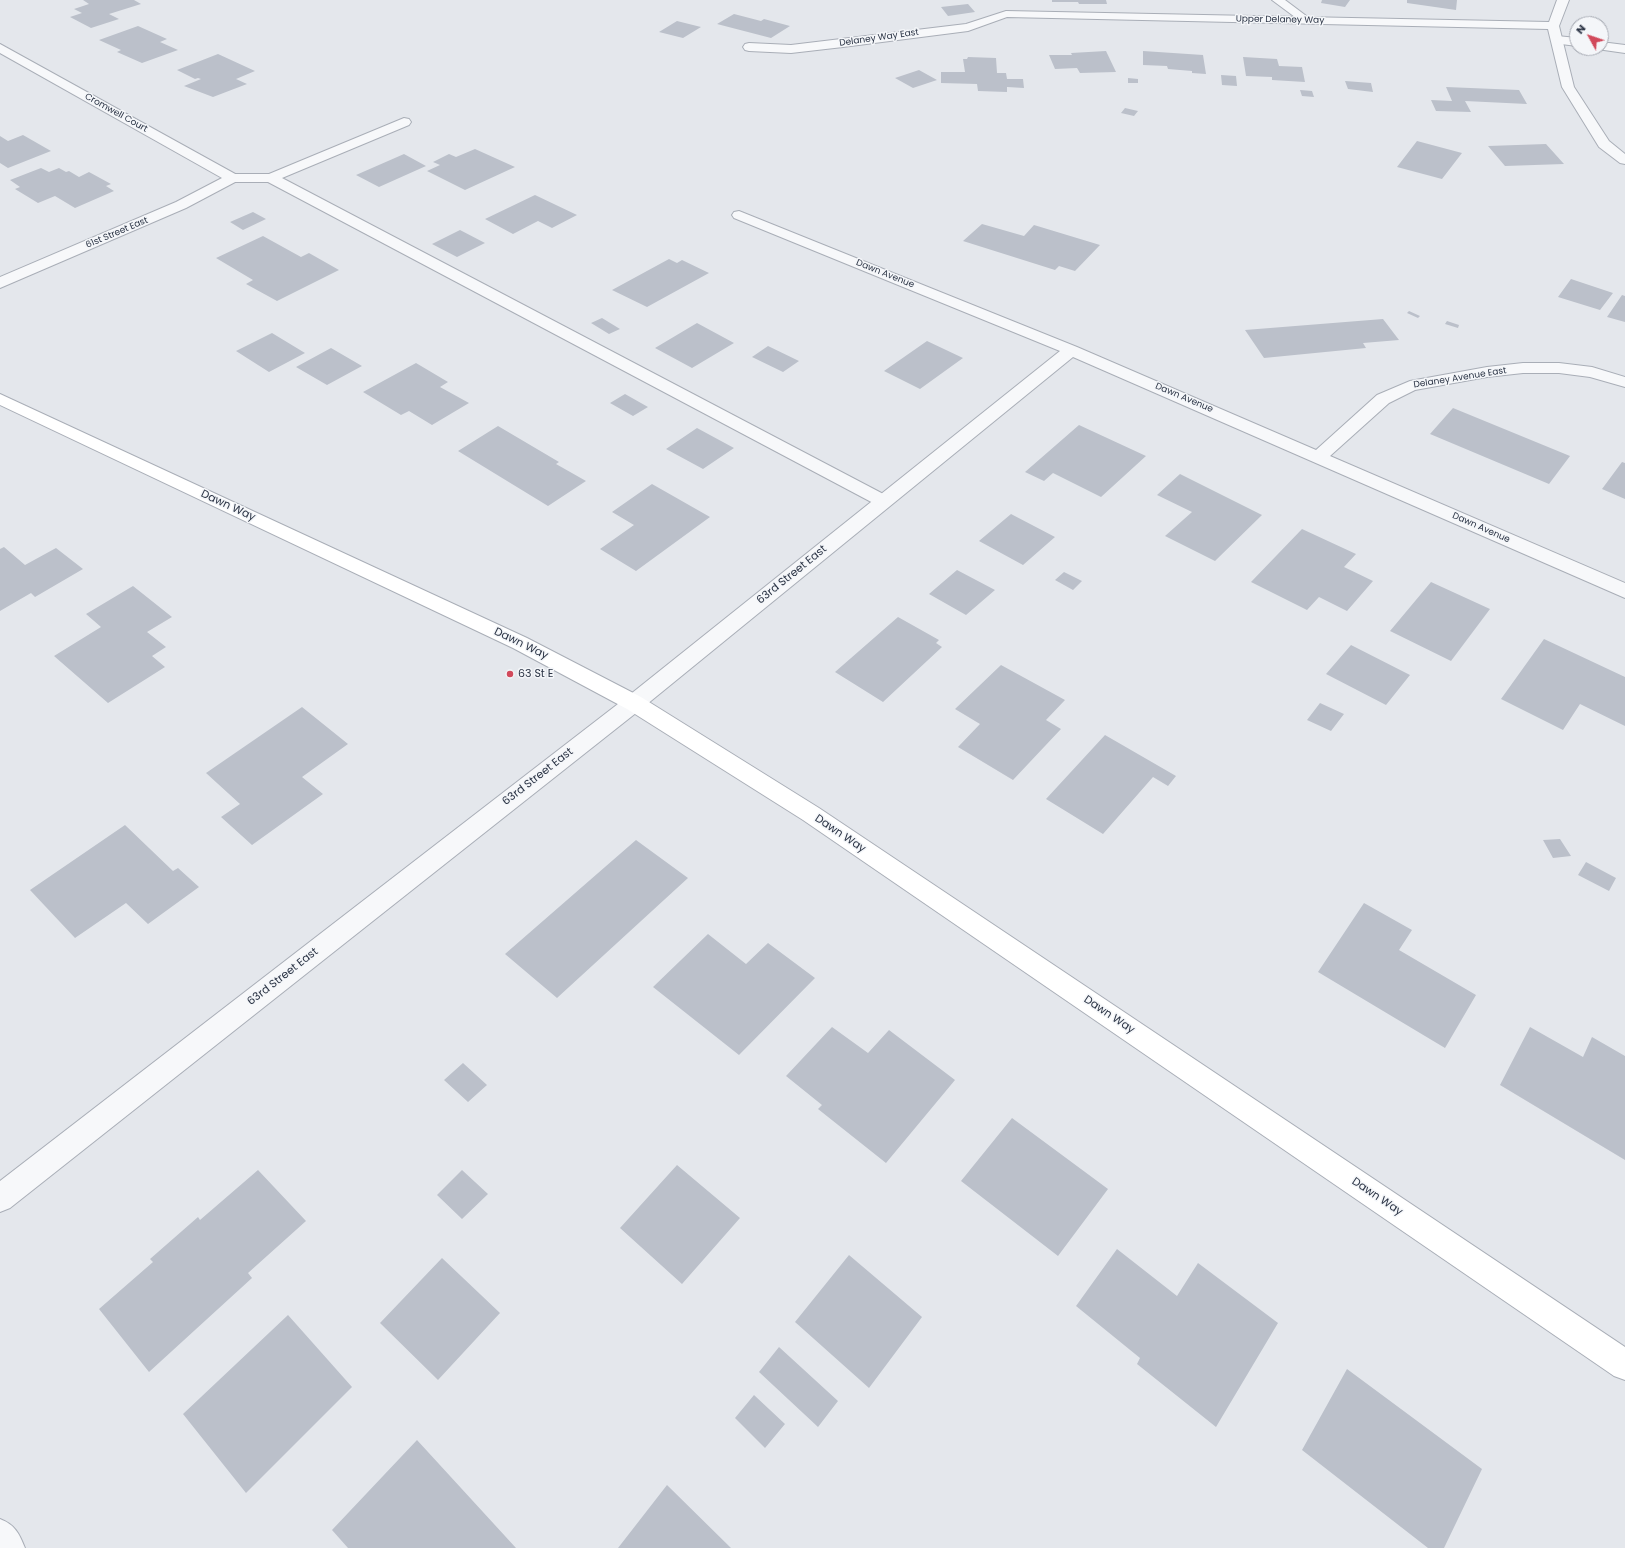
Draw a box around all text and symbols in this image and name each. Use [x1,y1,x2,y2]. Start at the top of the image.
street label: Upper Delaney Way [1236,14,1324,26]
north arrow [1569,16,1609,56]
text: N [1572,21,1589,37]
street label: Delaney Way East [839,27,919,49]
street label: Cromwell Court [83,91,149,135]
street label: 61st Street East [84,215,150,251]
street label: Dawn Avenue [854,257,916,291]
street label: Delaney Avenue East [1413,365,1507,391]
street label: Dawn Avenue [1153,381,1215,415]
street label: Dawn Way [199,488,257,524]
street label: Dawn Avenue [1451,511,1511,545]
street label: 63rd Street East [754,543,830,607]
street label: Dawn Way [492,625,550,663]
place label: 63 St E [518,667,553,681]
marker: 63 St E [505,669,515,679]
street label: 63rd Street East [500,745,576,809]
street label: Dawn Way [812,812,868,856]
street label: 63rd Street East [245,945,321,1009]
street label: Dawn Way [1081,993,1137,1037]
street label: Dawn Way [1349,1175,1405,1219]

